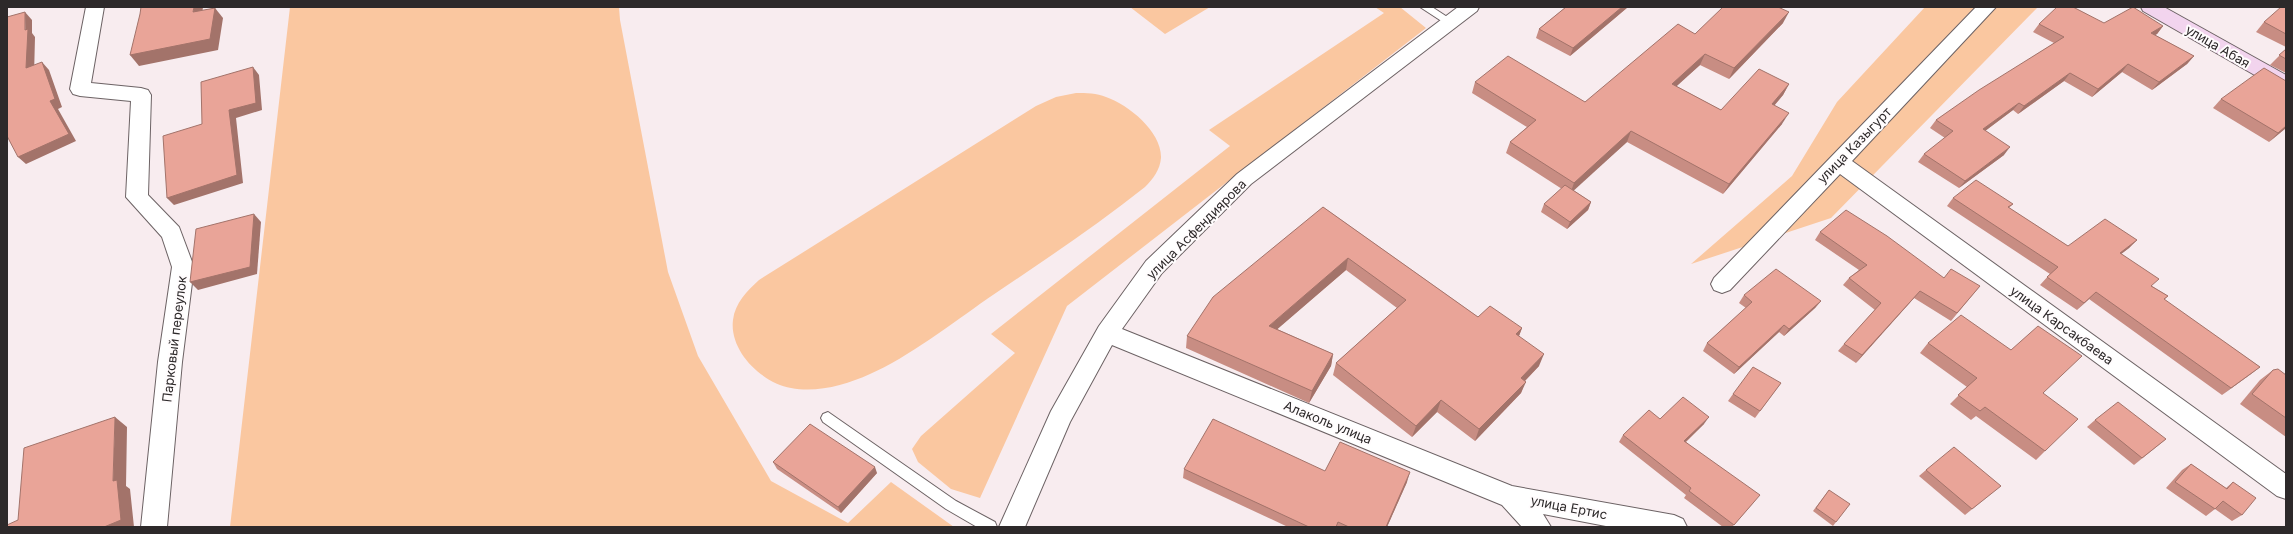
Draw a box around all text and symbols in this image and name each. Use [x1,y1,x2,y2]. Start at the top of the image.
street label: улица Абая [2183,21,2253,71]
street label: улица Казыгурт [1814,104,1894,186]
street label: улица Асфендиярова [1143,176,1249,282]
street label: Парковый переулок [158,275,190,403]
street label: улица Карсакбаева [2007,282,2117,368]
street label: Алаколь улица [1282,397,1374,447]
street label: улица Ертис [1529,492,1609,522]

